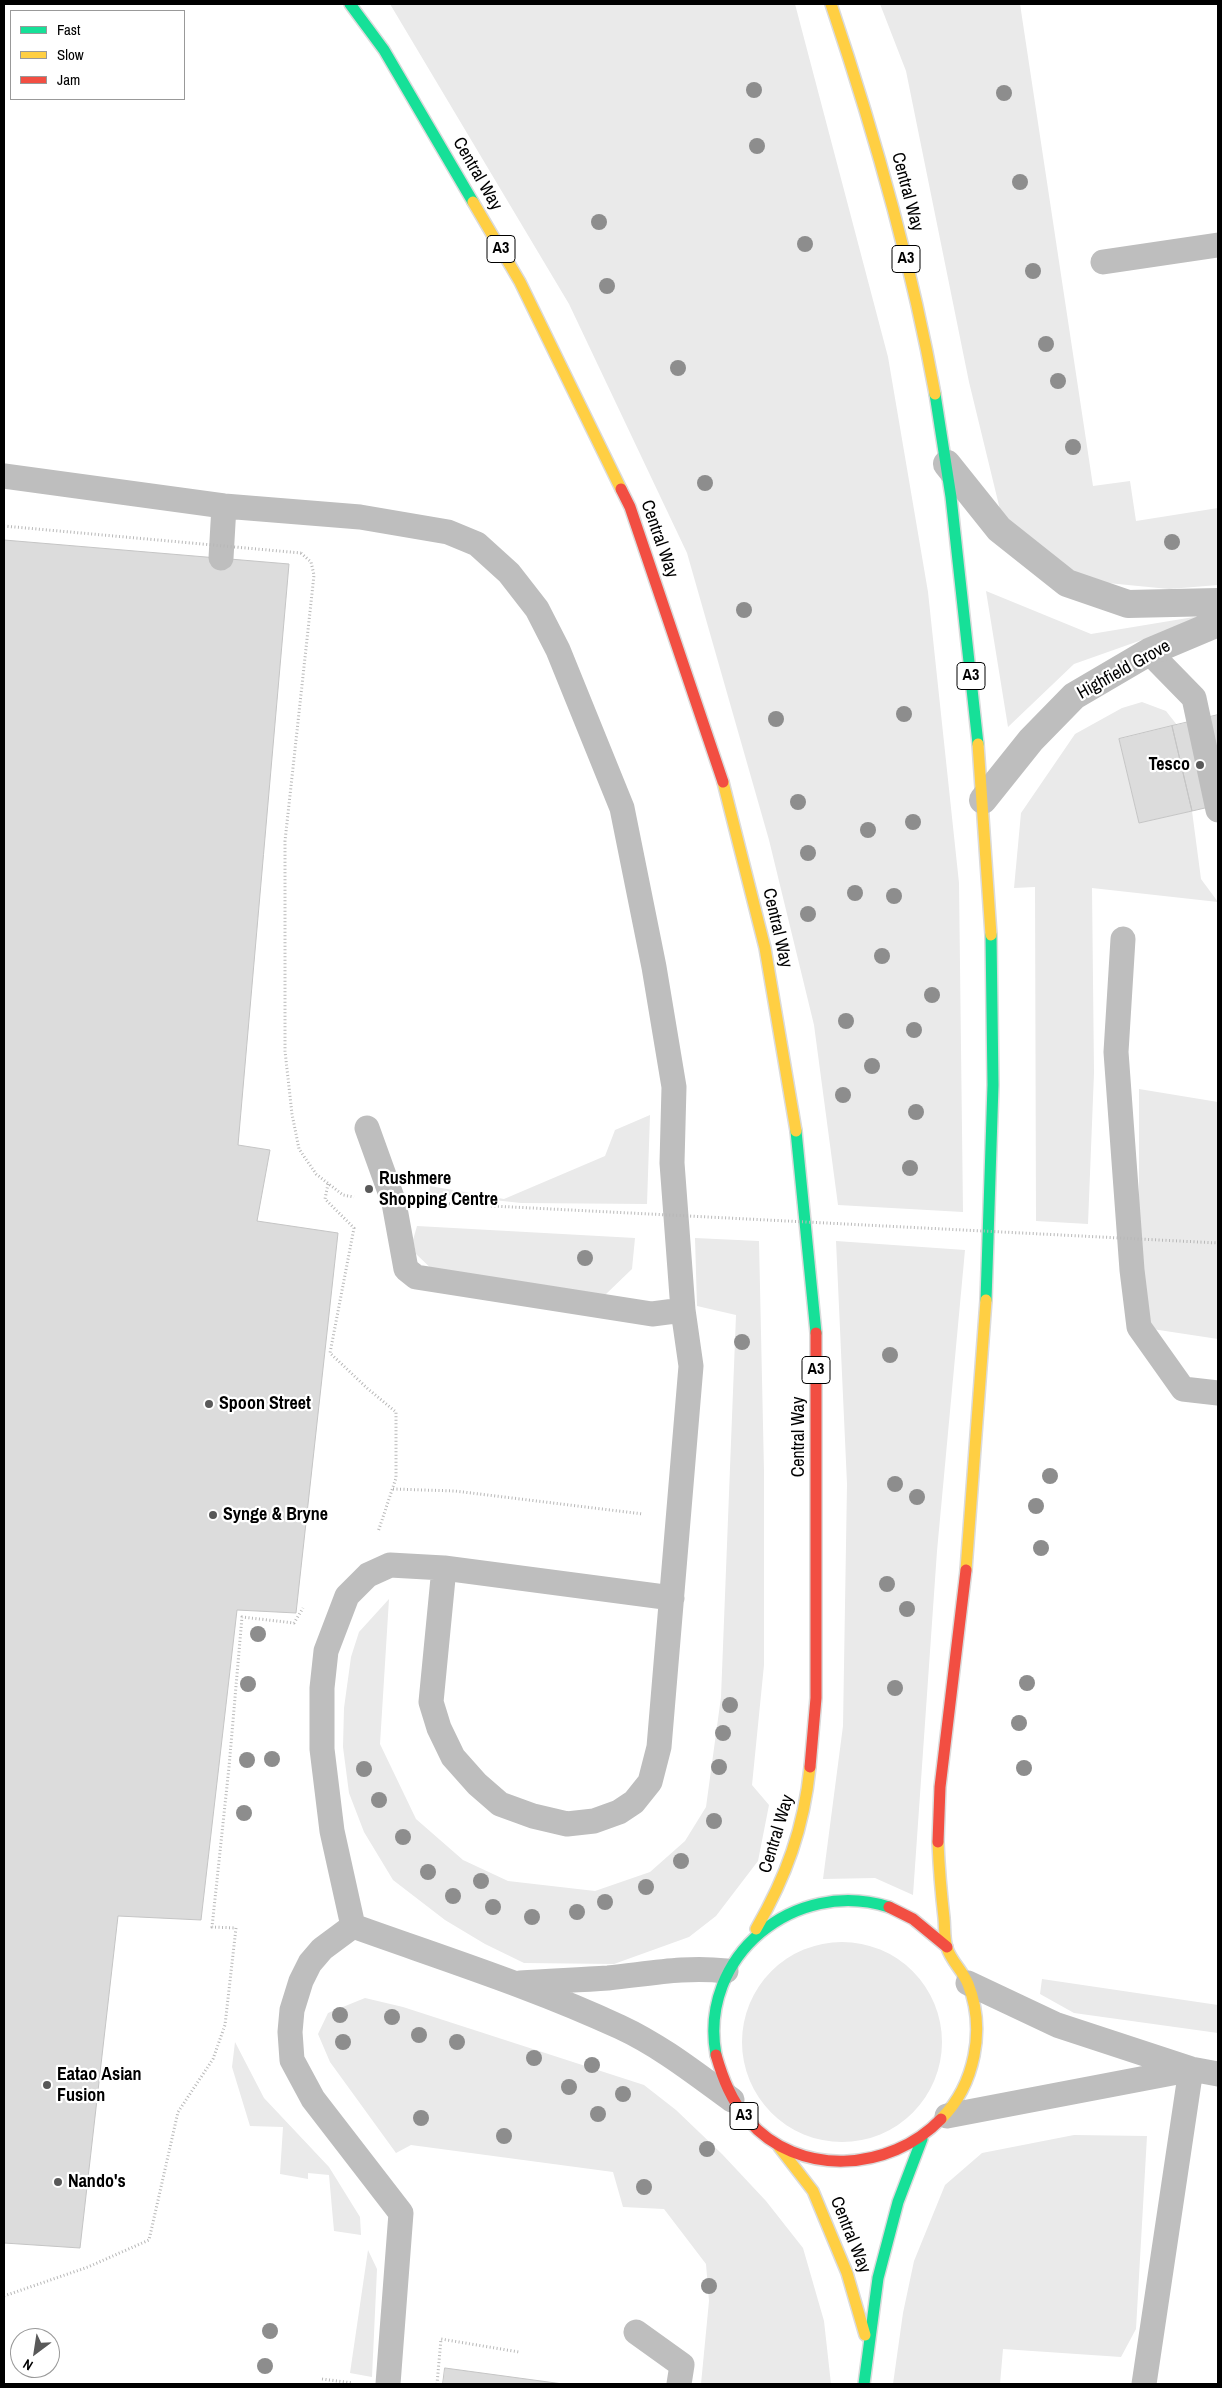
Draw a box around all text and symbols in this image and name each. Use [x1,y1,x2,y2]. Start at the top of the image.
legend [10,10,185,100]
text: Fast [57,19,80,40]
text: Slow [57,44,84,65]
text: Jam [57,69,80,90]
street label: Central Way [447,134,507,214]
street label: Central Way [886,150,928,234]
road number: A3 [487,235,515,262]
road number: A3 [892,245,920,272]
street label: Central Way [636,497,682,581]
street label: Highfield Grove [1074,635,1174,705]
road number: A3 [957,662,985,689]
place label: Tesco [1148,754,1190,776]
marker: Tesco [1194,759,1206,771]
street label: Central Way [757,886,797,970]
place label: Rushmere Shopping Centre [379,1168,498,1210]
marker: Rushmere Shopping Centre [363,1183,375,1195]
road number: A3 [802,1356,830,1384]
place label: Spoon Street [219,1393,311,1415]
street label: Central Way [788,1397,810,1477]
marker: Spoon Street [203,1398,215,1410]
place label: Synge & Bryne [223,1504,328,1526]
marker: Synge & Bryne [207,1509,219,1521]
street label: Central Way [755,1792,799,1876]
place label: Eatao Asian Fusion [57,2064,141,2106]
marker: Eatao Asian Fusion [41,2079,53,2091]
road number: A3 [730,2102,758,2130]
place label: Nando's [68,2171,126,2193]
marker: Nando's [52,2176,64,2188]
street label: Central Way [825,2194,875,2276]
north arrow [10,2328,60,2378]
text: N [20,2355,36,2375]

